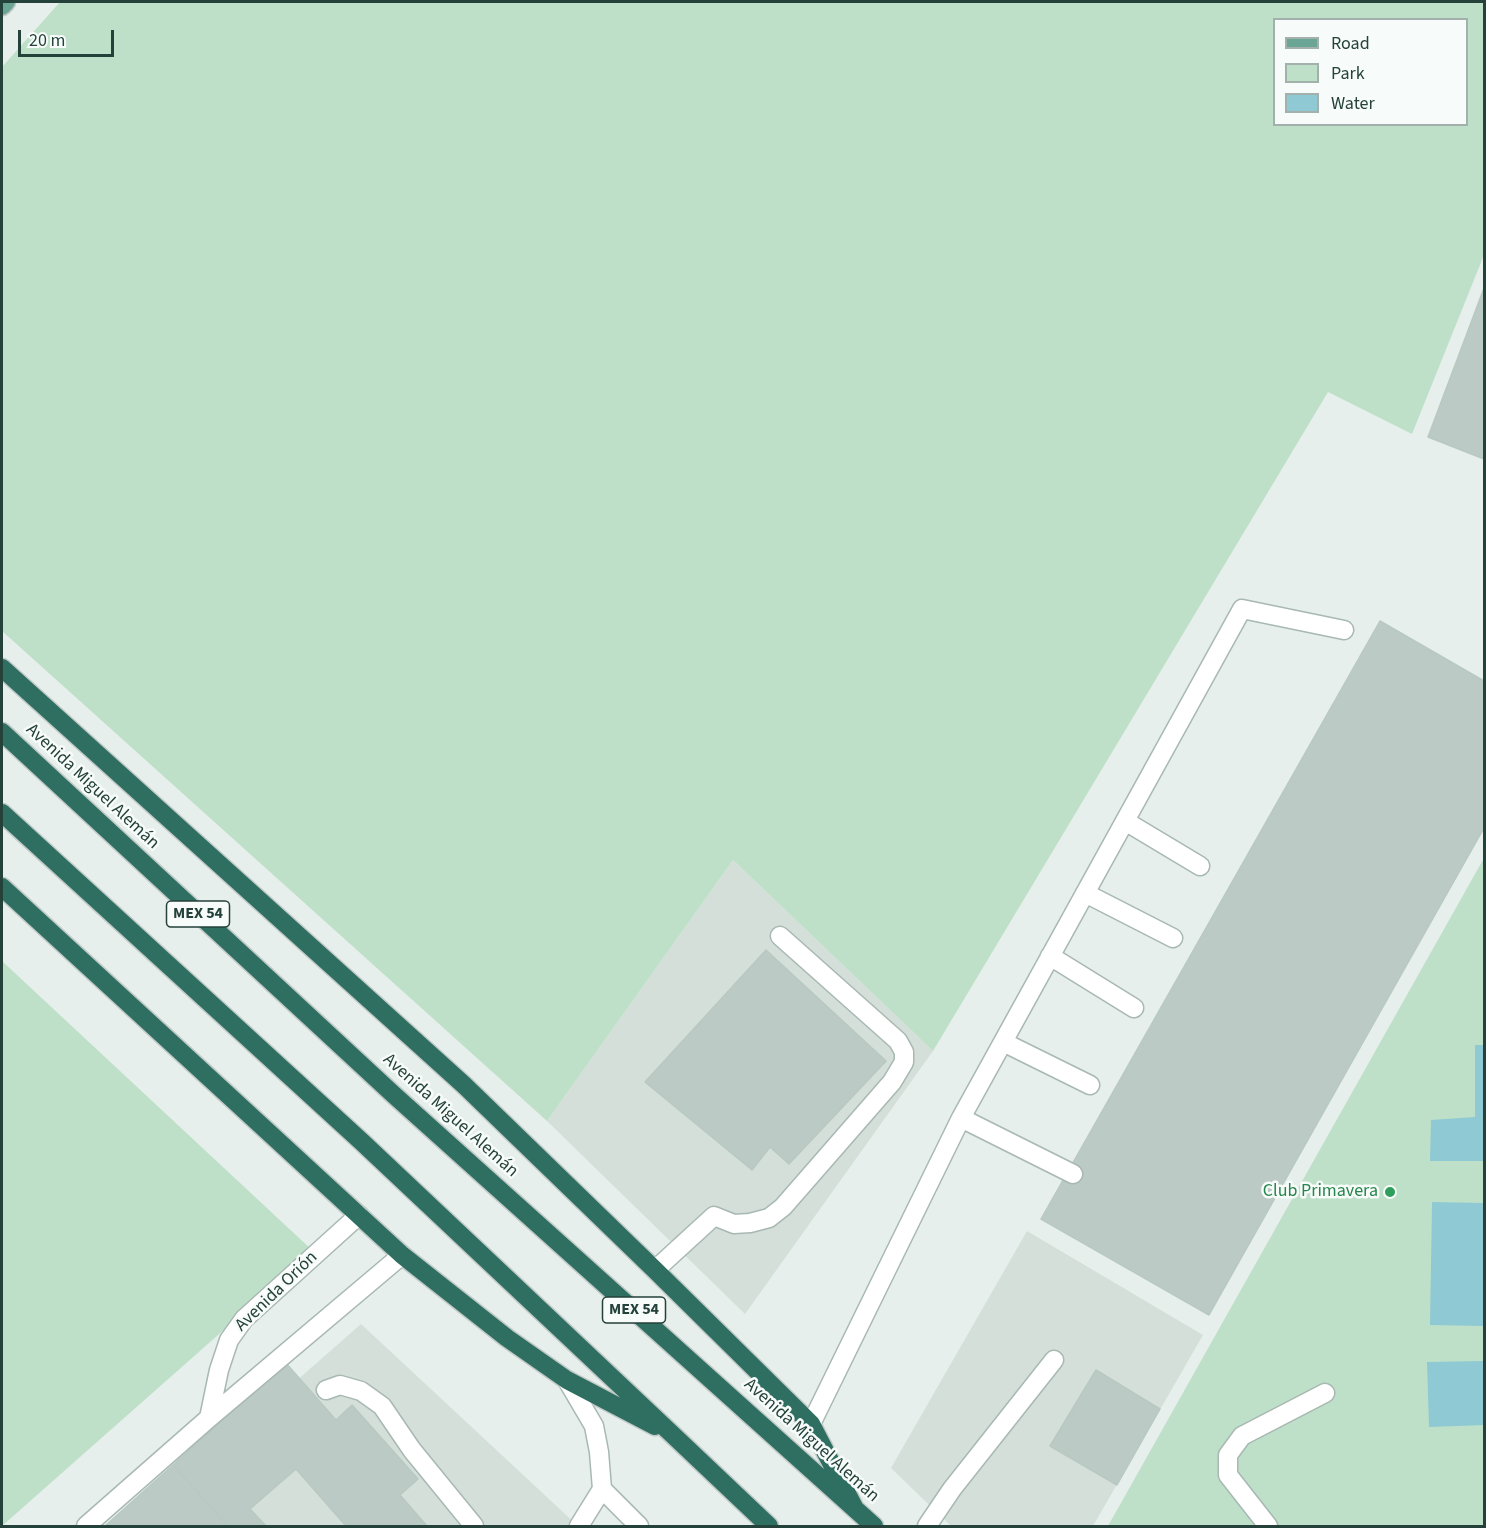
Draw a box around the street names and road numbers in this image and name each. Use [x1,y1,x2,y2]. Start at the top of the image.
street label: Avenida Miguel Alemán [21,720,163,854]
road number: MEX 54 [166,901,230,927]
street label: Avenida Miguel Alemán [378,1050,522,1182]
street label: Avenida Orión [231,1247,323,1337]
road number: MEX 54 [602,1297,666,1323]
street label: Avenida Miguel Alemán [739,1375,883,1507]

